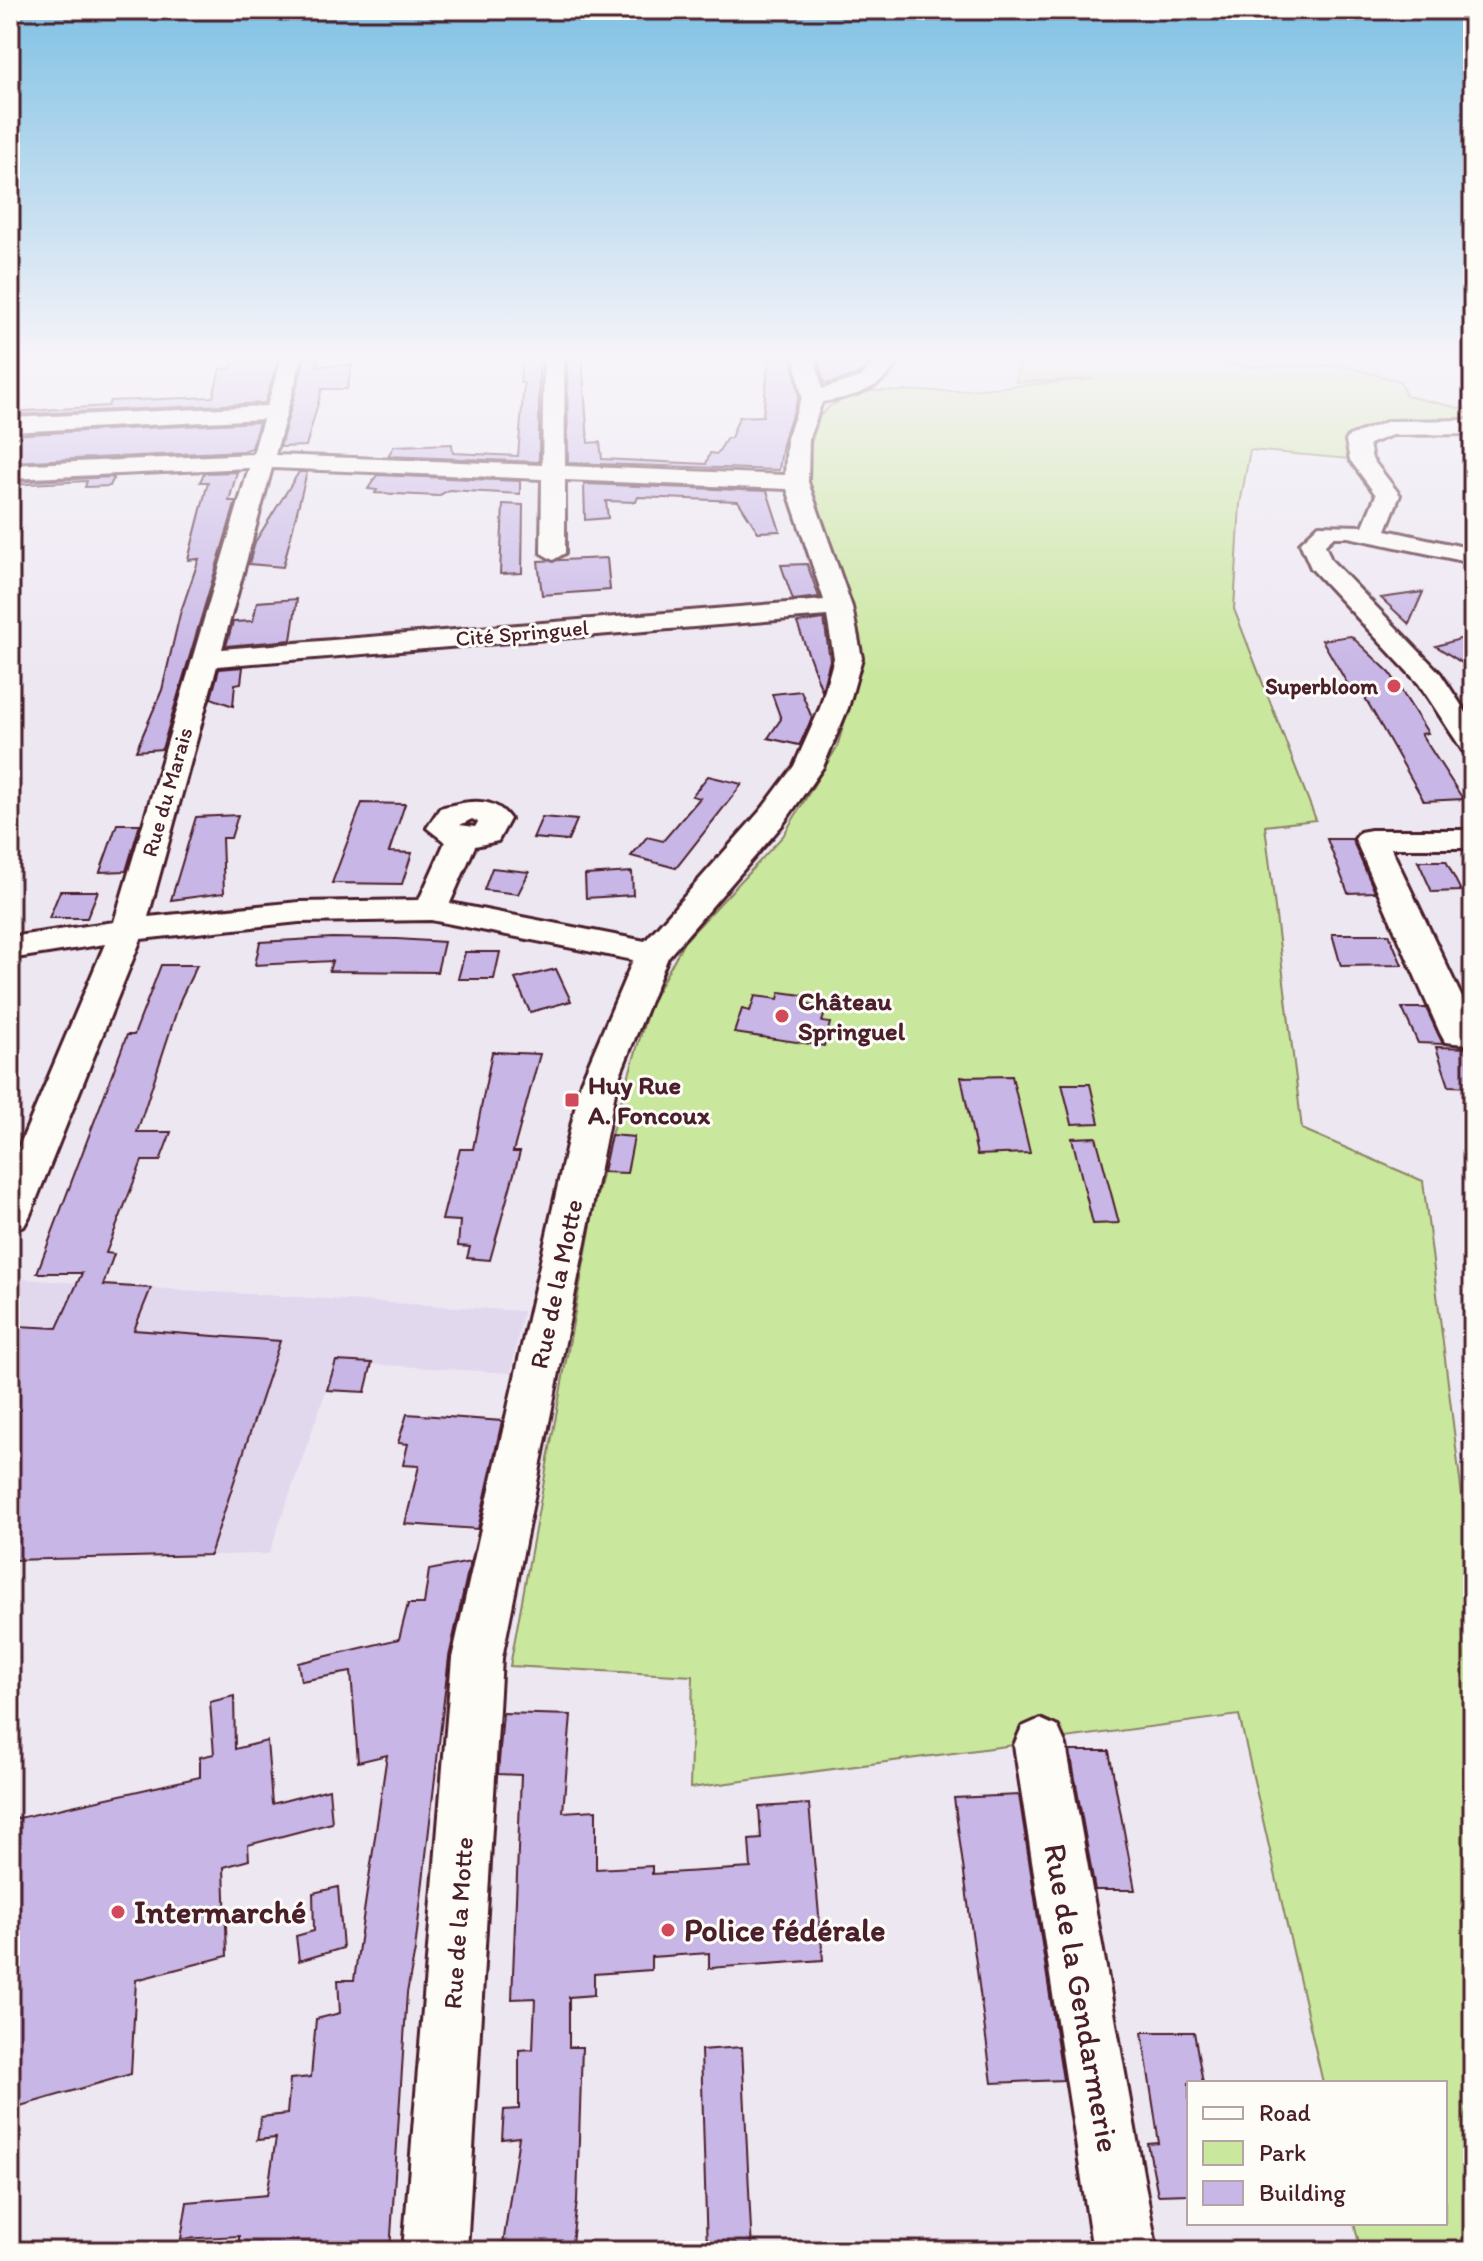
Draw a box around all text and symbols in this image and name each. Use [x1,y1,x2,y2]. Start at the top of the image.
street label: Cité Springuel [454,614,590,652]
place label: Superbloom [1265,673,1378,700]
marker: Superbloom [1385,677,1403,695]
street label: Rue du Marais [136,724,198,860]
place label: Château Springuel [798,985,906,1047]
marker: Château Springuel [773,1007,791,1025]
place label: Huy Rue A. Foncoux [587,1069,711,1131]
marker: Huy Rue A. Foncoux [563,1091,581,1109]
street label: Rue de la Motte [522,1196,590,1372]
street label: Rue de la Motte [436,1836,480,2010]
street label: Rue de la Gendarmerie [1036,1841,1128,2155]
place label: Intermarché [134,1893,306,1931]
marker: Intermarché [109,1903,127,1921]
place label: Police fédérale [684,1911,885,1949]
marker: Police fédérale [659,1921,677,1939]
legend [1187,2081,1447,2225]
text: Road [1259,2098,1311,2127]
text: Park [1259,2138,1306,2167]
text: Building [1259,2178,1346,2207]

